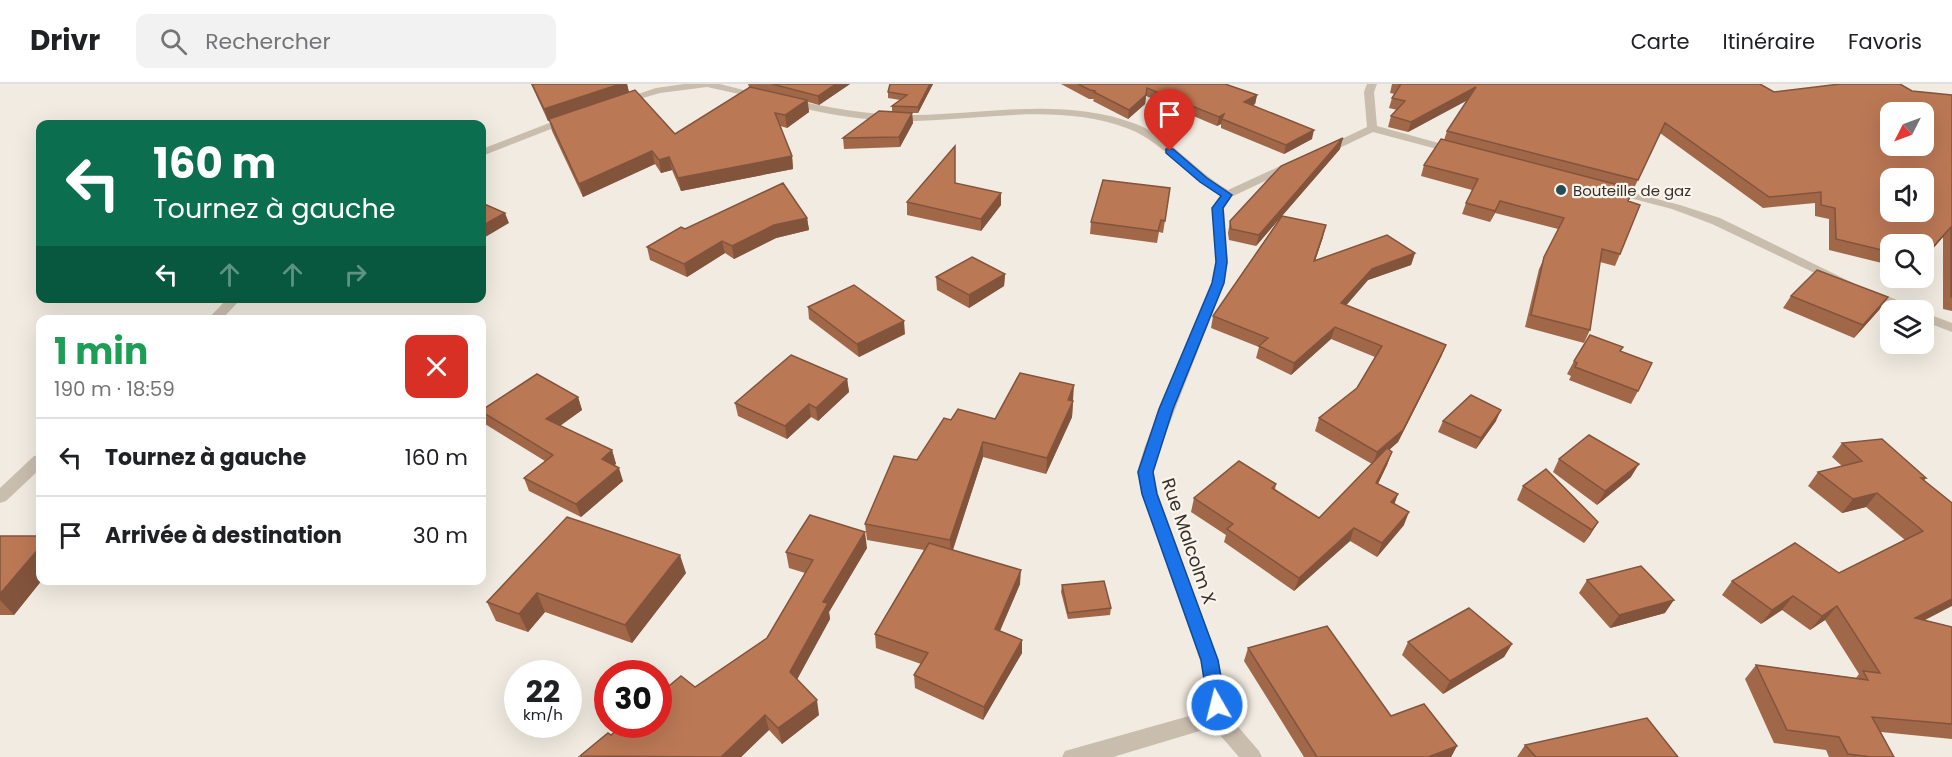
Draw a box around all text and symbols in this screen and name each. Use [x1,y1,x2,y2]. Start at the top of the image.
search box [136,14,556,68]
text: Drivr [30,21,100,60]
icon: search [157,25,190,58]
text: Rechercher [205,26,331,57]
text: Carte [1631,27,1690,56]
text: Itinéraire [1723,27,1815,56]
text: Favoris [1848,27,1922,56]
pin [1144,89,1195,151]
icon: arrive [1153,98,1186,131]
north arrow [1880,102,1934,156]
map controls [1880,102,1934,354]
text: 160 m [153,134,276,193]
icon: left [54,144,132,222]
button: sound [1880,168,1934,222]
place label: Bouteille de gaz [1573,180,1691,201]
marker: Bouteille de gaz [1554,183,1568,197]
text: Tournez à gauche [153,190,395,227]
button: search [1880,234,1934,288]
icon: left [150,258,183,291]
icon: ahead [213,258,246,291]
icon: ahead [276,258,309,291]
icon: right [339,258,372,291]
button: layers [1880,300,1934,354]
text: 1 min [54,326,148,377]
button: close [405,335,468,398]
text: 190 m · 18:59 [54,375,175,403]
icon: left [54,441,87,474]
text: Tournez à gauche [105,442,306,473]
text: 160 m [405,442,468,473]
street label: Rue Malcolm X [1156,475,1222,607]
icon: arrive [54,519,87,552]
text: Arrivée à destination [105,520,342,551]
text: 30 m [413,520,468,551]
speed limit sign: 30 [594,660,672,738]
text: 22 [526,670,560,713]
position arrow [1185,673,1249,737]
text: km/h [523,704,563,725]

